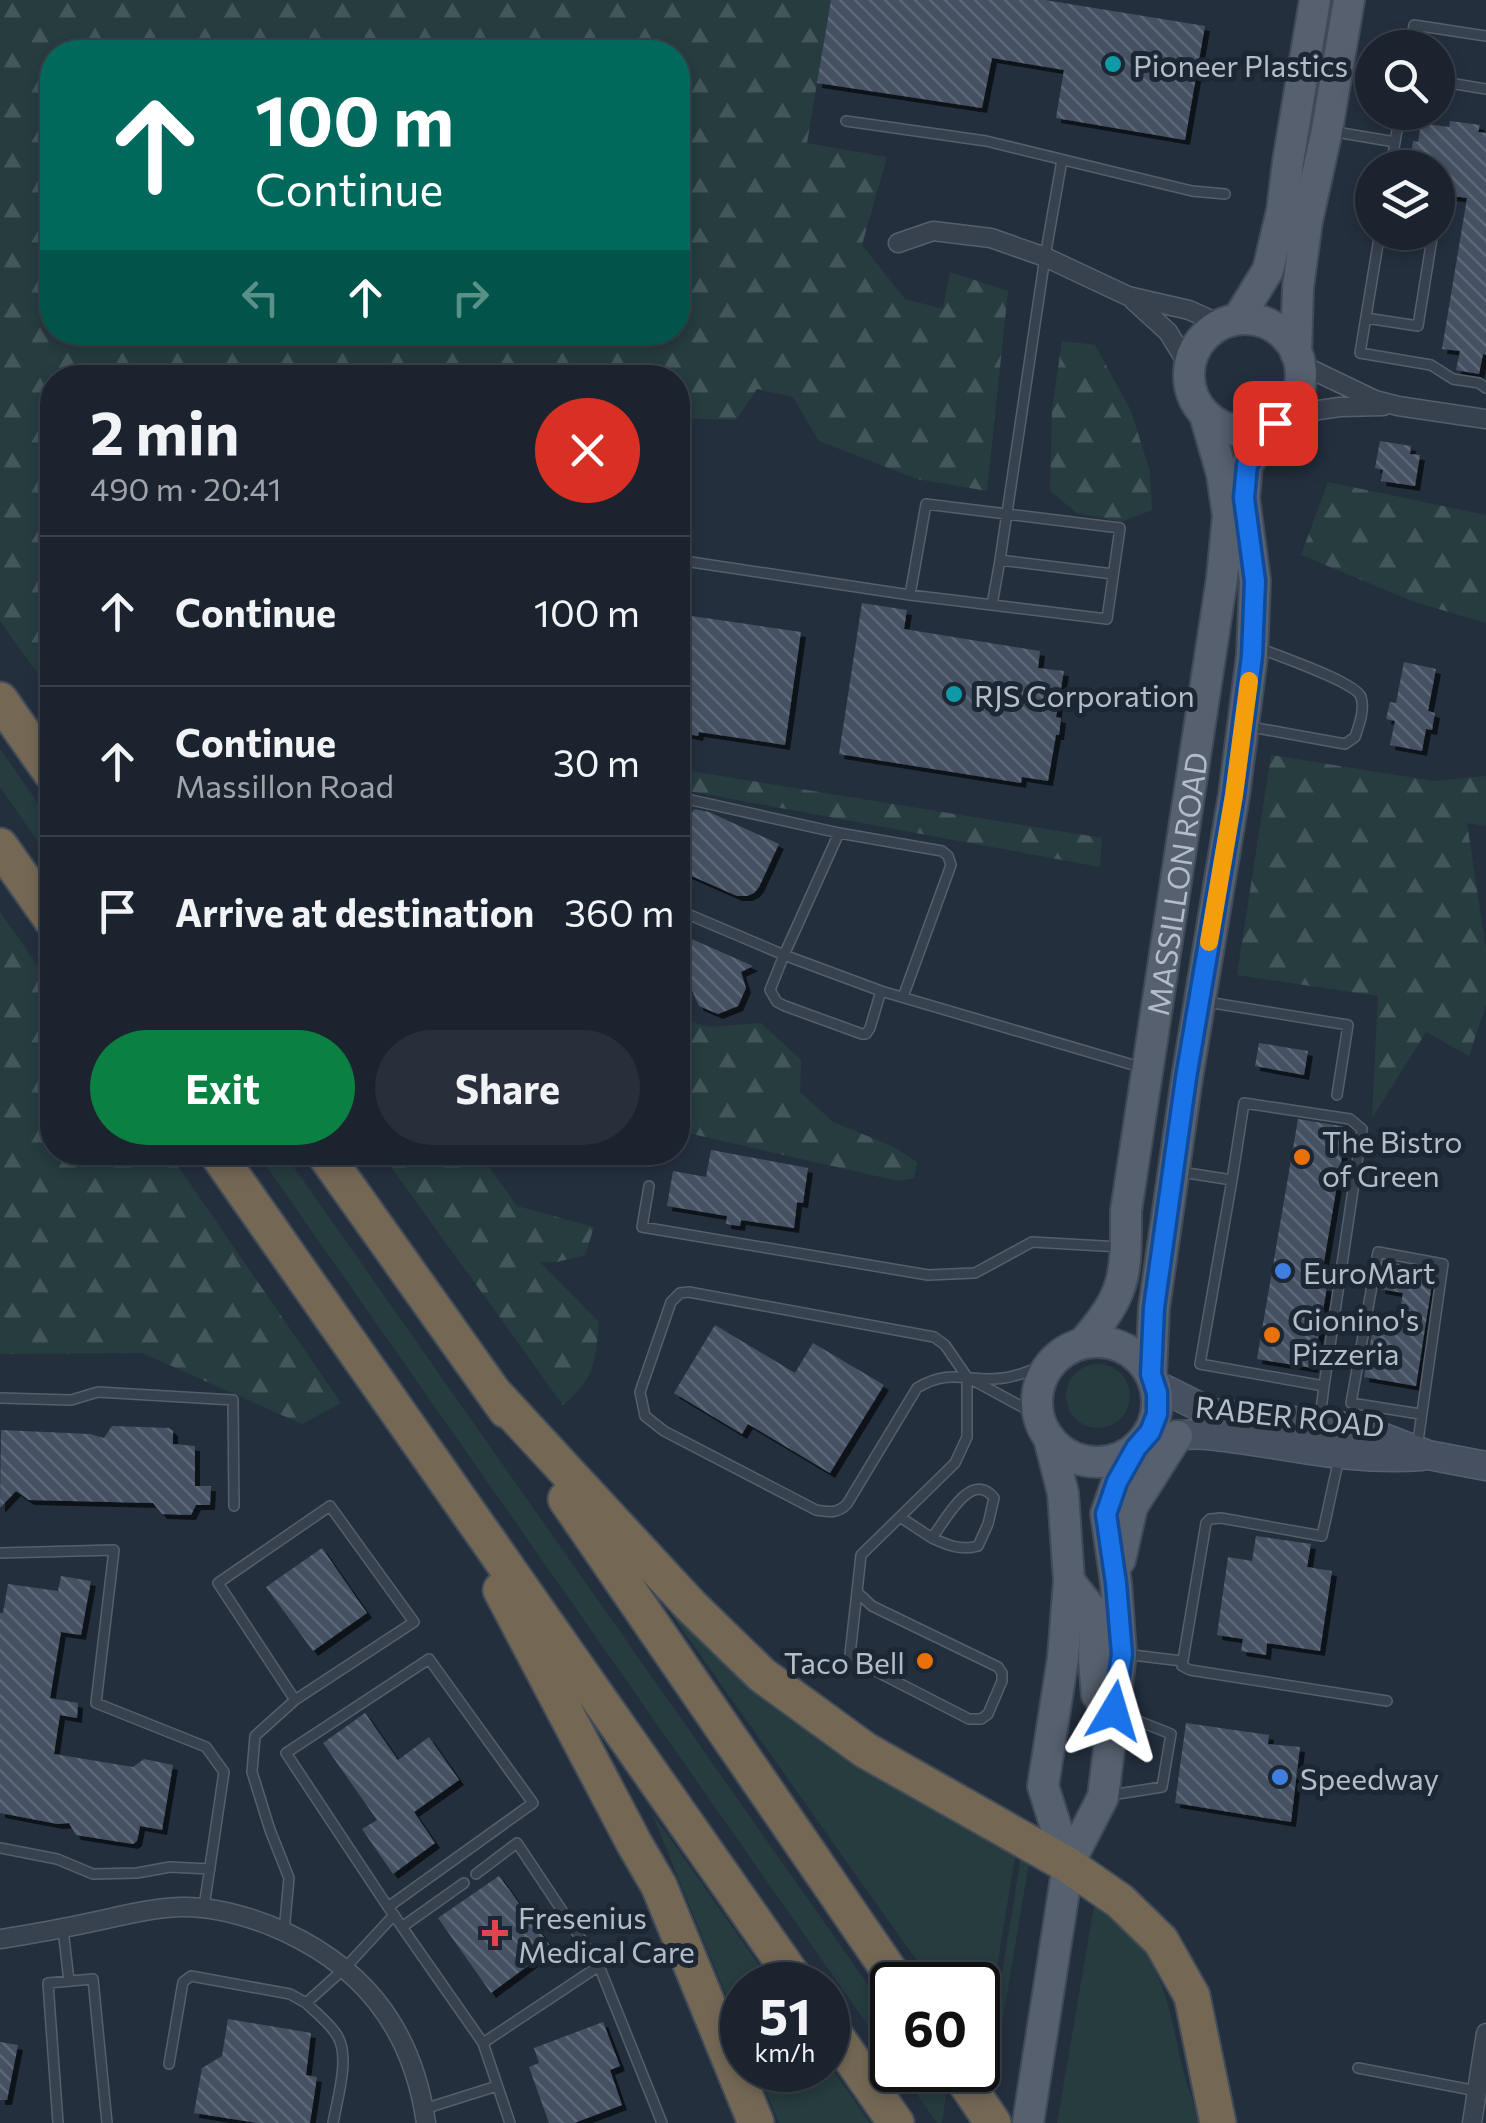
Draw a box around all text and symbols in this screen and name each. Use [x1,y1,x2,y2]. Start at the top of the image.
map controls [1355,30,1455,250]
button: search [1355,30,1455,130]
place label: Pioneer Plastics [1133,46,1348,83]
marker: Pioneer Plastics [1102,53,1124,75]
text: 100 m [255,75,454,160]
icon: ahead [90,80,220,210]
button: layers [1355,150,1455,250]
text: Continue [255,160,443,215]
icon: left [233,270,288,325]
icon: ahead [338,270,393,325]
icon: right [443,270,498,325]
pin [1233,381,1318,466]
text: 2 min [90,394,239,467]
icon: arrive [1248,396,1303,451]
button: close [535,398,640,503]
text: 490 m · 20:41 [90,468,281,508]
icon: ahead [90,584,145,639]
text: Continue [175,588,336,635]
text: 100 m [534,588,640,635]
place label: RJS Corporation [974,676,1195,713]
marker: RJS Corporation [943,683,965,705]
text: Continue [175,718,336,765]
icon: ahead [90,734,145,789]
text: 30 m [553,738,640,785]
street label: MASSILLON ROAD [1137,749,1214,1018]
text: Massillon Road [175,765,394,805]
icon: arrive [90,884,145,939]
text: Arrive at destination [175,888,534,935]
text: 360 m [564,888,674,935]
button: Exit [90,1030,355,1145]
button: Share [375,1030,640,1145]
place label: The Bistro of Green [1322,1122,1462,1193]
marker: The Bistro of Green [1291,1146,1313,1168]
place label: EuroMart [1303,1253,1435,1290]
marker: EuroMart [1272,1260,1294,1282]
place label: Gionino's Pizzeria [1292,1300,1419,1371]
marker: Gionino's Pizzeria [1261,1324,1283,1346]
street label: RABER ROAD [1194,1387,1386,1443]
place label: Taco Bell [784,1643,905,1680]
marker: Taco Bell [914,1650,936,1672]
position arrow [1062,1659,1166,1763]
place label: Speedway [1300,1759,1439,1796]
marker: Speedway [1269,1766,1291,1788]
place label: Fresenius Medical Care [518,1898,695,1969]
marker: Fresenius Medical Care [482,1920,508,1946]
speed limit sign: 60 [870,1962,1000,2092]
text: 51 [759,1984,811,2045]
text: km/h [755,2037,815,2067]

